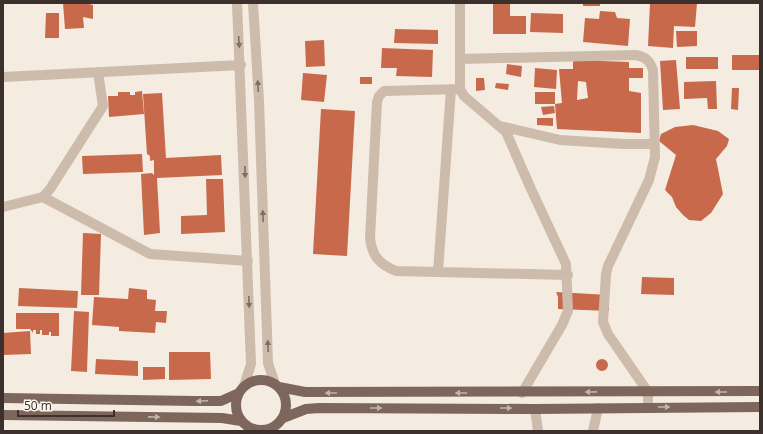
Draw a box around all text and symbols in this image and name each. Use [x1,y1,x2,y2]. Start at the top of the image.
one-way arrow [236,36,243,48]
one-way arrow [255,79,261,92]
one-way arrow [241,166,248,178]
one-way arrow [260,209,266,222]
one-way arrow [246,296,252,309]
one-way arrow [264,340,271,352]
one-way arrow [584,389,597,395]
one-way arrow [714,389,727,395]
one-way arrow [324,390,337,396]
one-way arrow [454,390,467,396]
scale bar [18,392,114,418]
text: 50 m [24,397,52,414]
one-way arrow [195,398,208,404]
one-way arrow [658,404,671,410]
one-way arrow [370,405,383,411]
one-way arrow [500,405,513,411]
one-way arrow [148,414,161,420]

